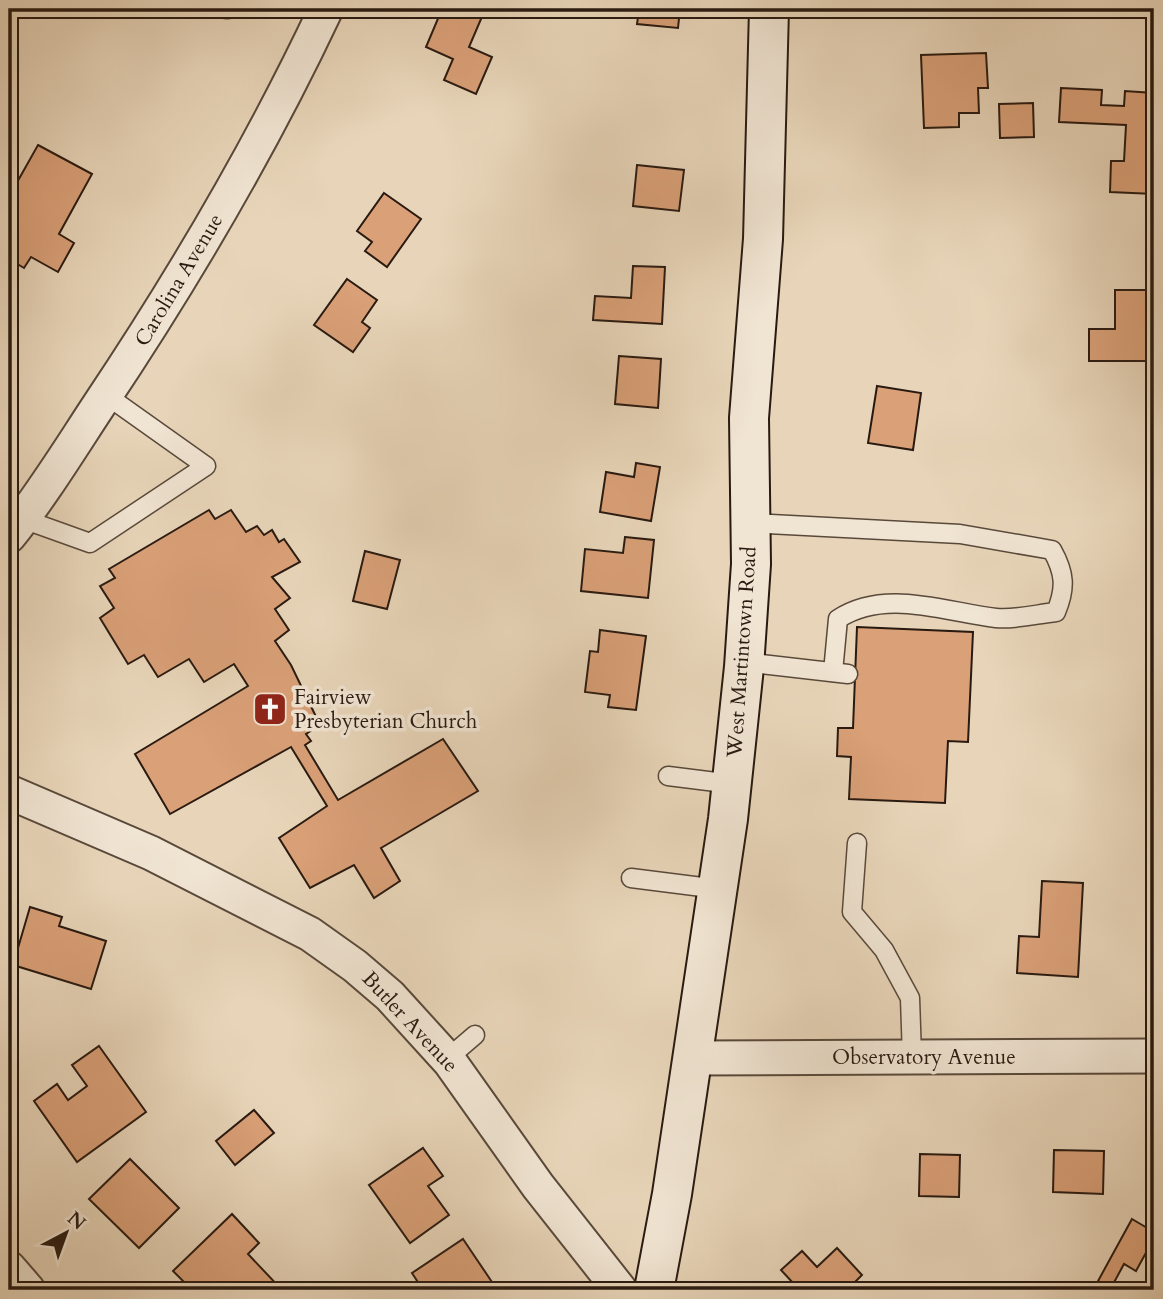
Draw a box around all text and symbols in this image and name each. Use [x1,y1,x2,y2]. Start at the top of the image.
street label: Carolina Avenue [128,208,230,352]
street label: West Martintown Road [720,545,764,760]
place label: Fairview Presbyterian Church [294,683,478,736]
church icon: Fairview Presbyterian Church [251,690,289,728]
street label: Butler Avenue [356,965,464,1079]
street label: Observatory Avenue [832,1043,1016,1072]
north arrow [32,1198,102,1268]
text: N [62,1206,92,1236]

